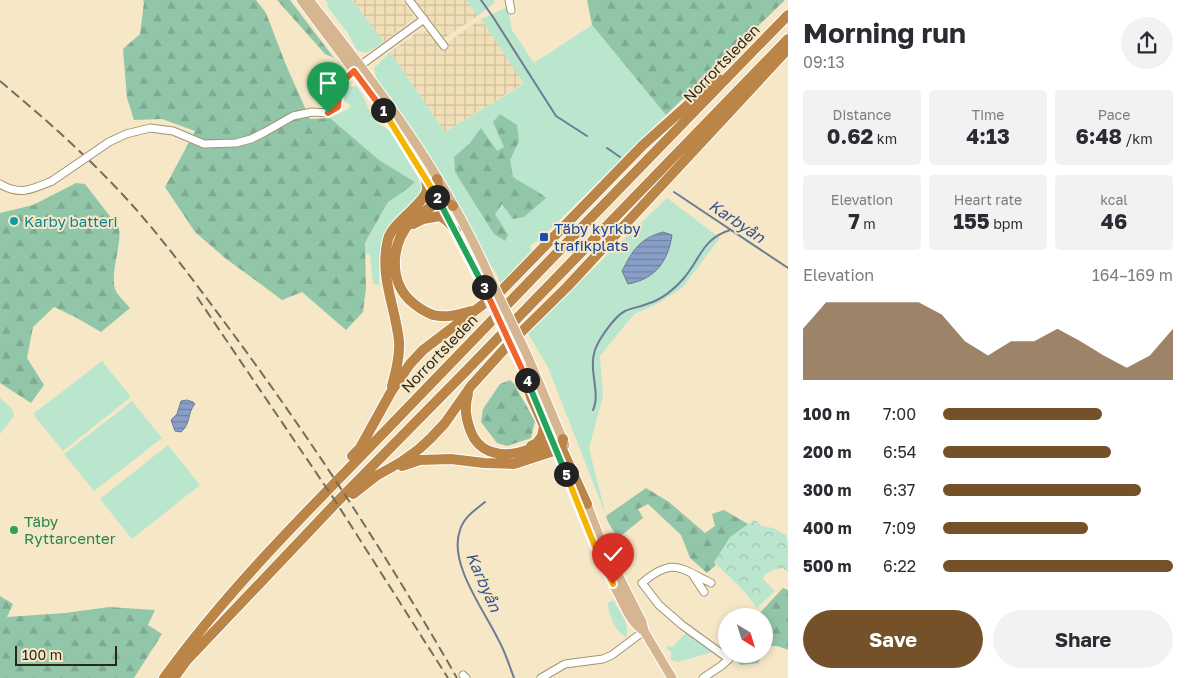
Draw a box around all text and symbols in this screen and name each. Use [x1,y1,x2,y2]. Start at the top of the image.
text: Morning run [803,16,966,49]
button: share [1121,17,1173,69]
street label: Norrortsleden [679,20,763,106]
text: 09:13 [803,52,845,72]
pin [307,62,349,113]
icon: arrive [314,69,342,97]
pin: 1 [370,98,396,122]
text: 1 [380,102,387,119]
text: Distance [833,106,891,123]
text: Time [972,106,1004,123]
text: Pace [1098,106,1130,123]
text: 0.62 [827,123,873,149]
text: 4:13 [966,123,1010,149]
text: 6:48 [1075,123,1122,149]
text: km [873,130,897,147]
text: /km [1122,130,1153,147]
pin: 2 [424,184,450,210]
text: 2 [433,189,442,206]
text: Elevation [831,191,893,208]
text: Heart rate [954,191,1022,208]
text: kcal [1100,191,1128,208]
water label: Karbyån [705,195,770,248]
text: 7 [848,208,860,234]
text: 155 [953,208,990,234]
text: 46 [1101,208,1127,234]
place label: Karby batteri [24,212,118,230]
marker: Karby batteri [8,215,20,227]
text: m [860,215,876,232]
text: bpm [990,215,1023,232]
place label: Täby kyrkby trafikplats [554,219,641,254]
marker: Täby kyrkby trafikplats [538,231,550,243]
text: Elevation [803,265,874,285]
text: 164–169 m [1092,265,1173,285]
pin: 3 [472,274,496,300]
text: 3 [480,279,489,296]
street label: Norrortsleden [397,310,481,396]
pin: 4 [514,368,540,392]
text: 4 [523,372,532,389]
text: 100 m [803,404,850,424]
text: 7:00 [883,404,916,424]
text: 200 m [803,442,852,462]
text: 6:54 [883,442,917,462]
pin: 5 [554,462,578,486]
text: 5 [562,466,571,483]
text: 300 m [803,480,852,500]
text: 6:37 [883,480,915,500]
place label: Täby Ryttarcenter [24,512,116,547]
text: 400 m [803,518,852,538]
text: 7:09 [883,518,916,538]
marker: Täby Ryttarcenter [8,524,20,536]
pin [592,533,634,584]
icon: check [599,540,627,568]
water label: Karbyån [462,549,506,616]
text: 500 m [803,556,852,576]
text: 6:22 [883,556,916,576]
north arrow [718,608,772,662]
map controls [718,608,773,663]
button: Save [803,610,983,668]
button: Share [993,610,1173,668]
scale bar [15,643,118,666]
text: 100 m [22,646,62,663]

